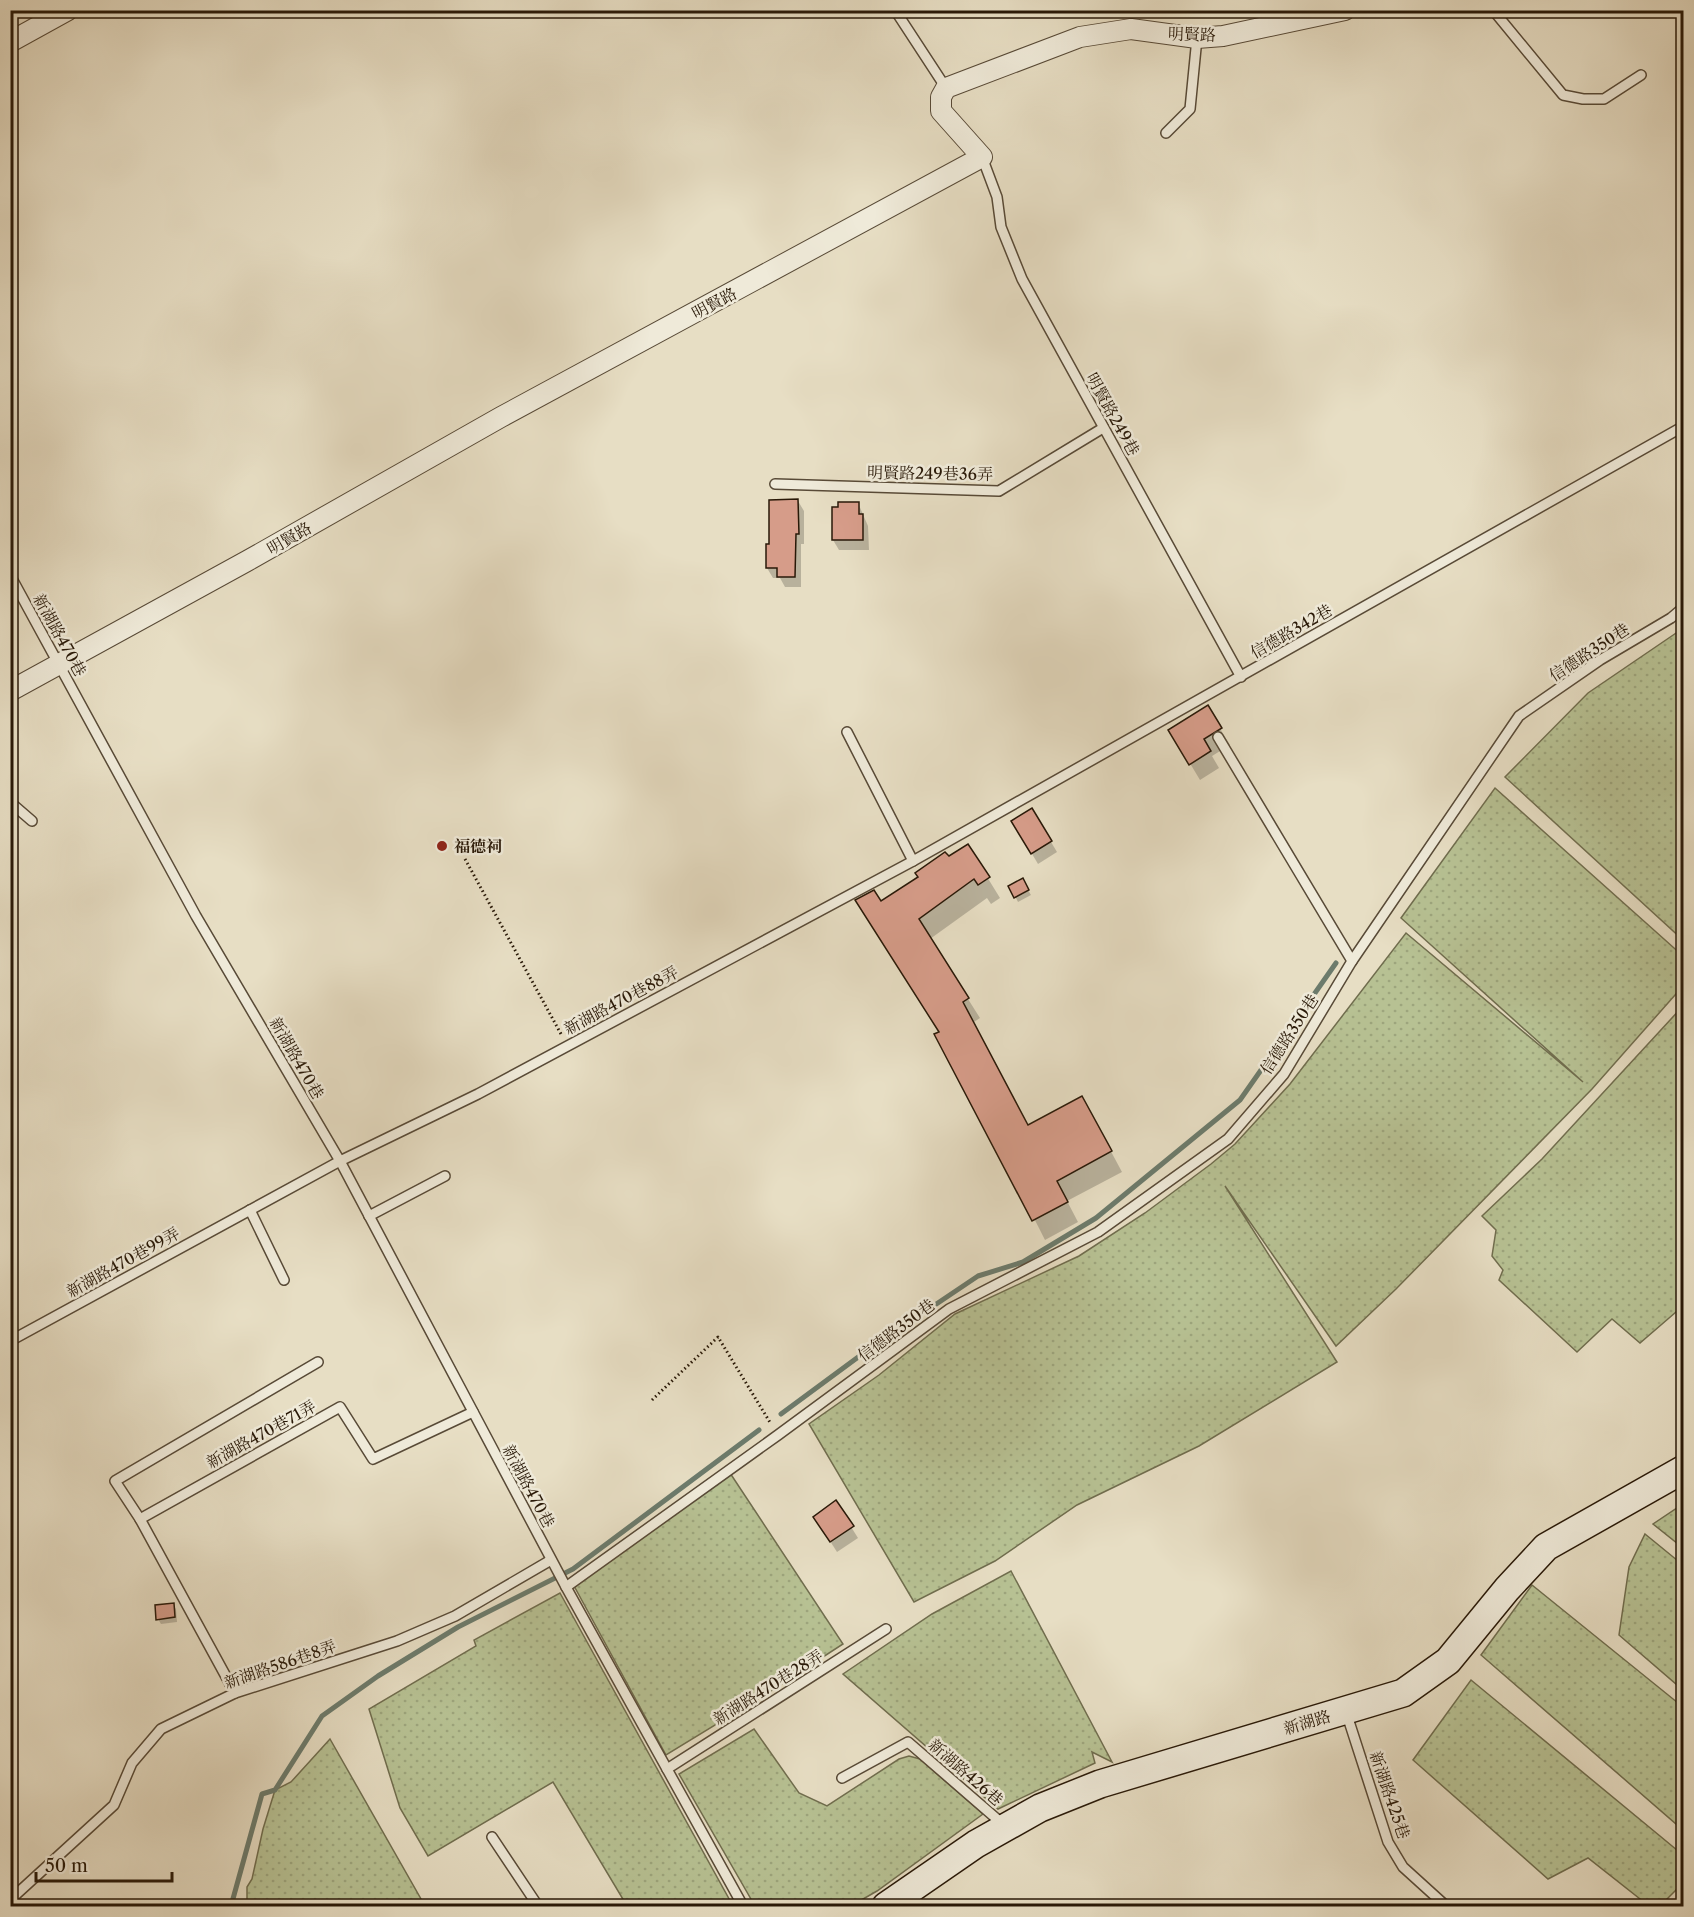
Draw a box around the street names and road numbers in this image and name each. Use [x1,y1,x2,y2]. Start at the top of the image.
street label: 明賢路 [1168,23,1216,45]
street label: 明賢路 [688,283,740,323]
street label: 明賢路249巷 [1082,369,1144,459]
street label: 明賢路249巷36弄 [867,462,993,484]
street label: 明賢路 [263,517,315,559]
street label: 新湖路470巷 [29,590,91,680]
street label: 信德路342巷 [1246,600,1336,662]
street label: 信德路350巷 [1545,619,1633,685]
street label: 新湖路470巷88弄 [561,962,681,1038]
street label: 信德路350巷 [1256,990,1322,1078]
street label: 新湖路470巷 [266,1013,328,1103]
street label: 新湖路470巷99弄 [63,1223,183,1301]
street label: 信德路350巷 [853,1294,939,1366]
street label: 新湖路470巷71弄 [203,1396,319,1472]
street label: 新湖路470巷 [499,1441,559,1531]
street label: 新湖路586巷8弄 [221,1635,339,1693]
street label: 新湖路470巷28弄 [709,1645,827,1729]
street label: 新湖路 [1281,1705,1333,1739]
street label: 新湖路426巷 [925,1734,1007,1810]
street label: 新湖路425巷 [1366,1749,1414,1841]

